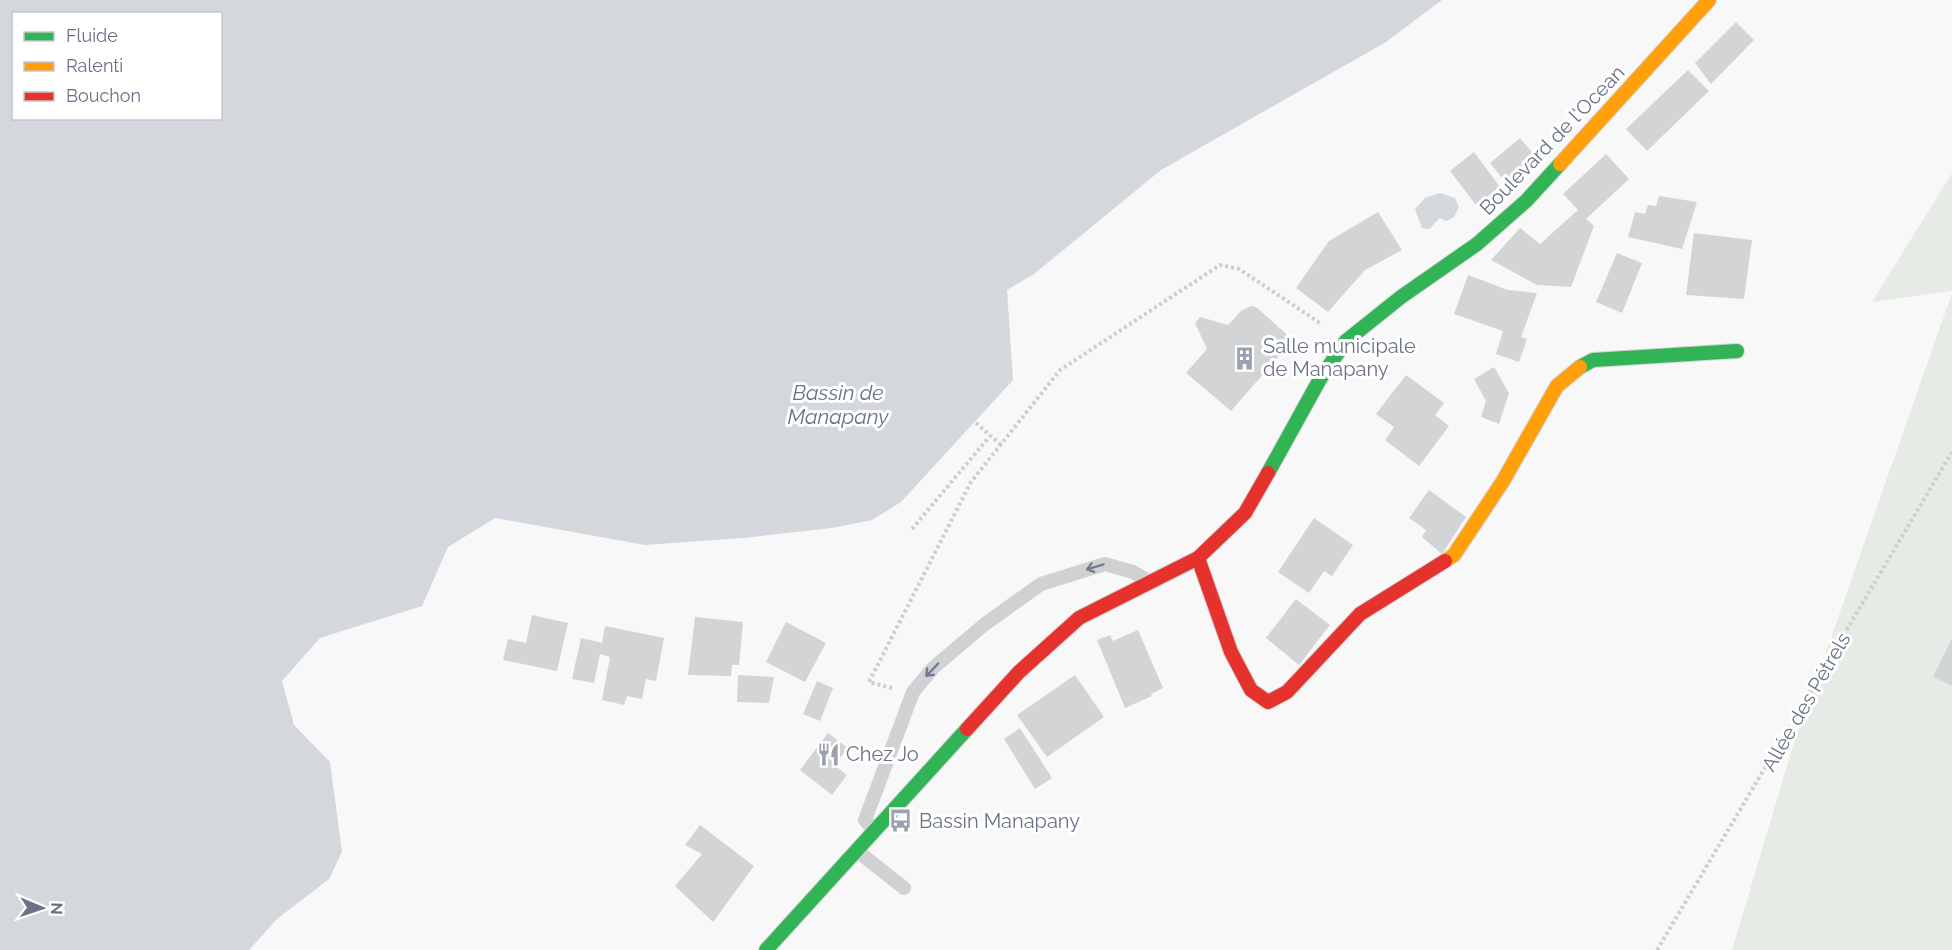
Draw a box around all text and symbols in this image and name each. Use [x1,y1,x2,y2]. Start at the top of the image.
legend [12,12,222,120]
text: Fluide [66,25,118,46]
text: Ralenti [66,55,123,76]
street label: Boulevard de l'Ocean [1475,60,1629,220]
text: Bouchon [66,85,141,106]
place label: Salle municipale de Manapany [1263,334,1416,381]
building icon: Salle municipale de Manapany [1232,345,1258,371]
water label: Bassin de Manapany [787,380,889,429]
one-way arrow [1086,562,1105,573]
street label: Allée des Pétrels [1757,628,1855,776]
one-way arrow [926,662,940,677]
restaurant icon: Chez Jo [815,741,841,767]
place label: Chez Jo [846,742,919,766]
bus stop icon: Bassin Manapany [888,808,914,834]
place label: Bassin Manapany [919,809,1080,833]
north arrow [12,878,72,938]
text: N [47,902,66,915]

